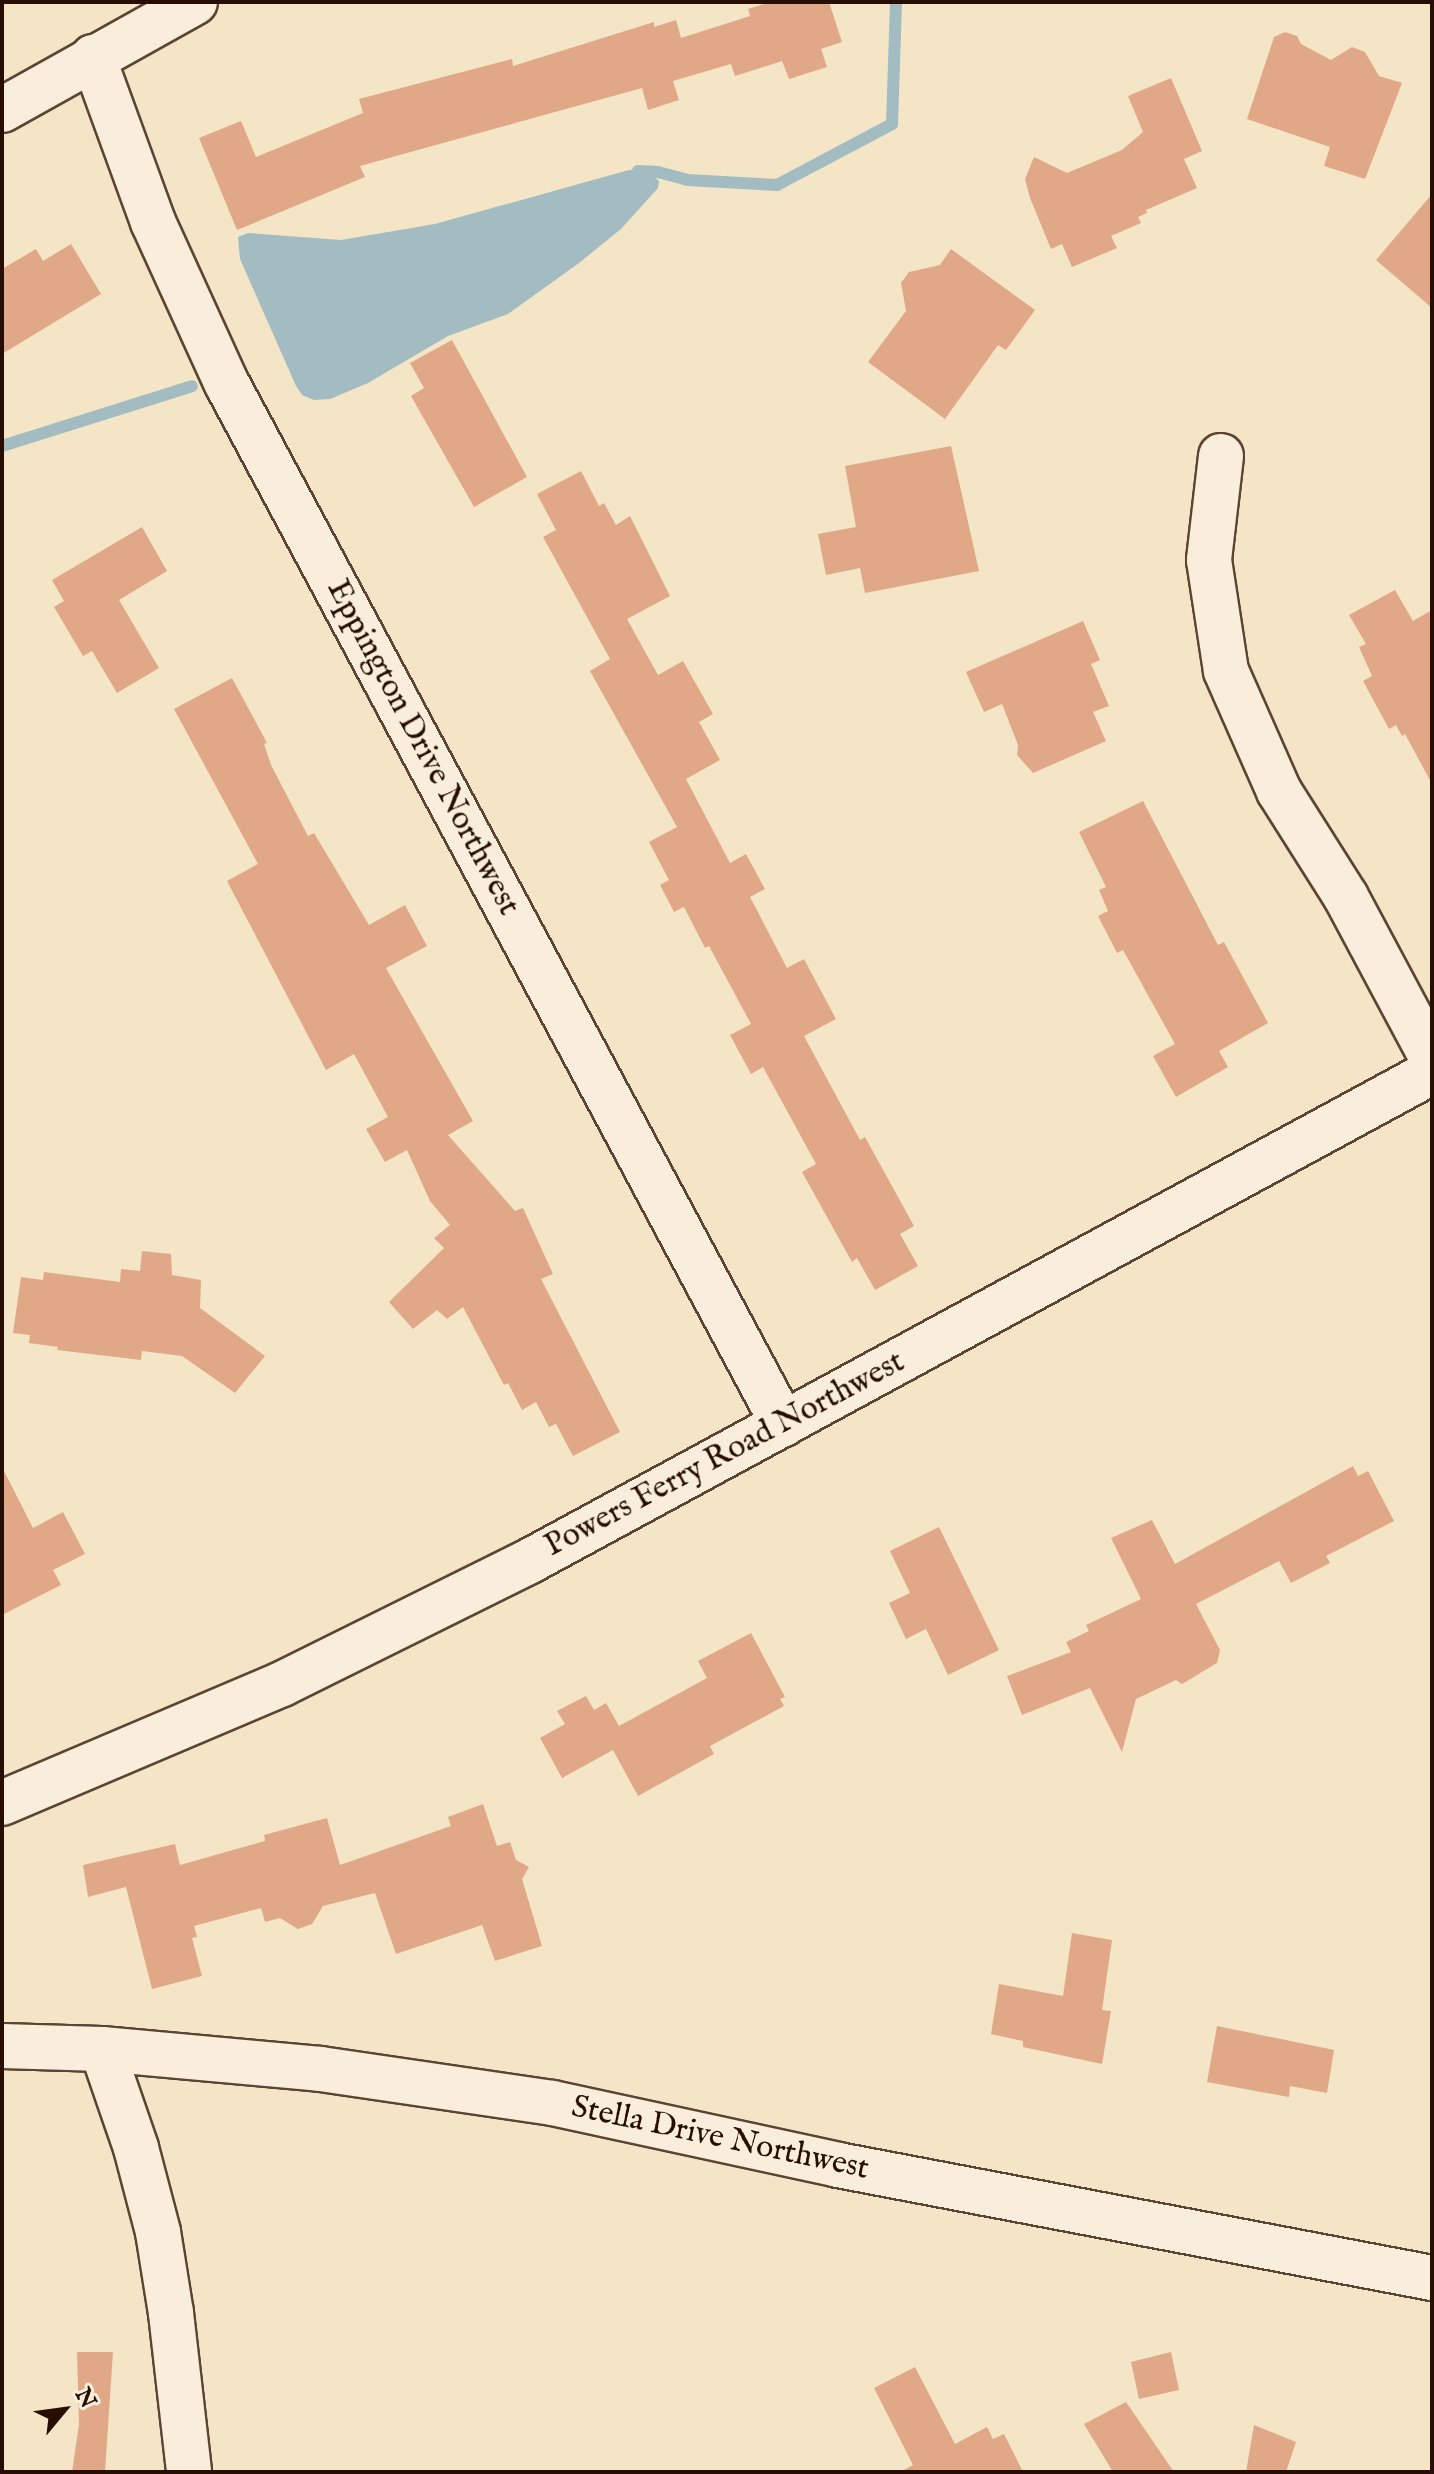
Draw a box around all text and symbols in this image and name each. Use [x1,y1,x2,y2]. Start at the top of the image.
street label: Eppington Drive Northwest [317,574,527,922]
street label: Powers Ferry Road Northwest [539,1344,911,1566]
street label: Stella Drive Northwest [568,2089,872,2189]
north arrow [24,2370,104,2450]
text: N [68,2383,102,2413]

